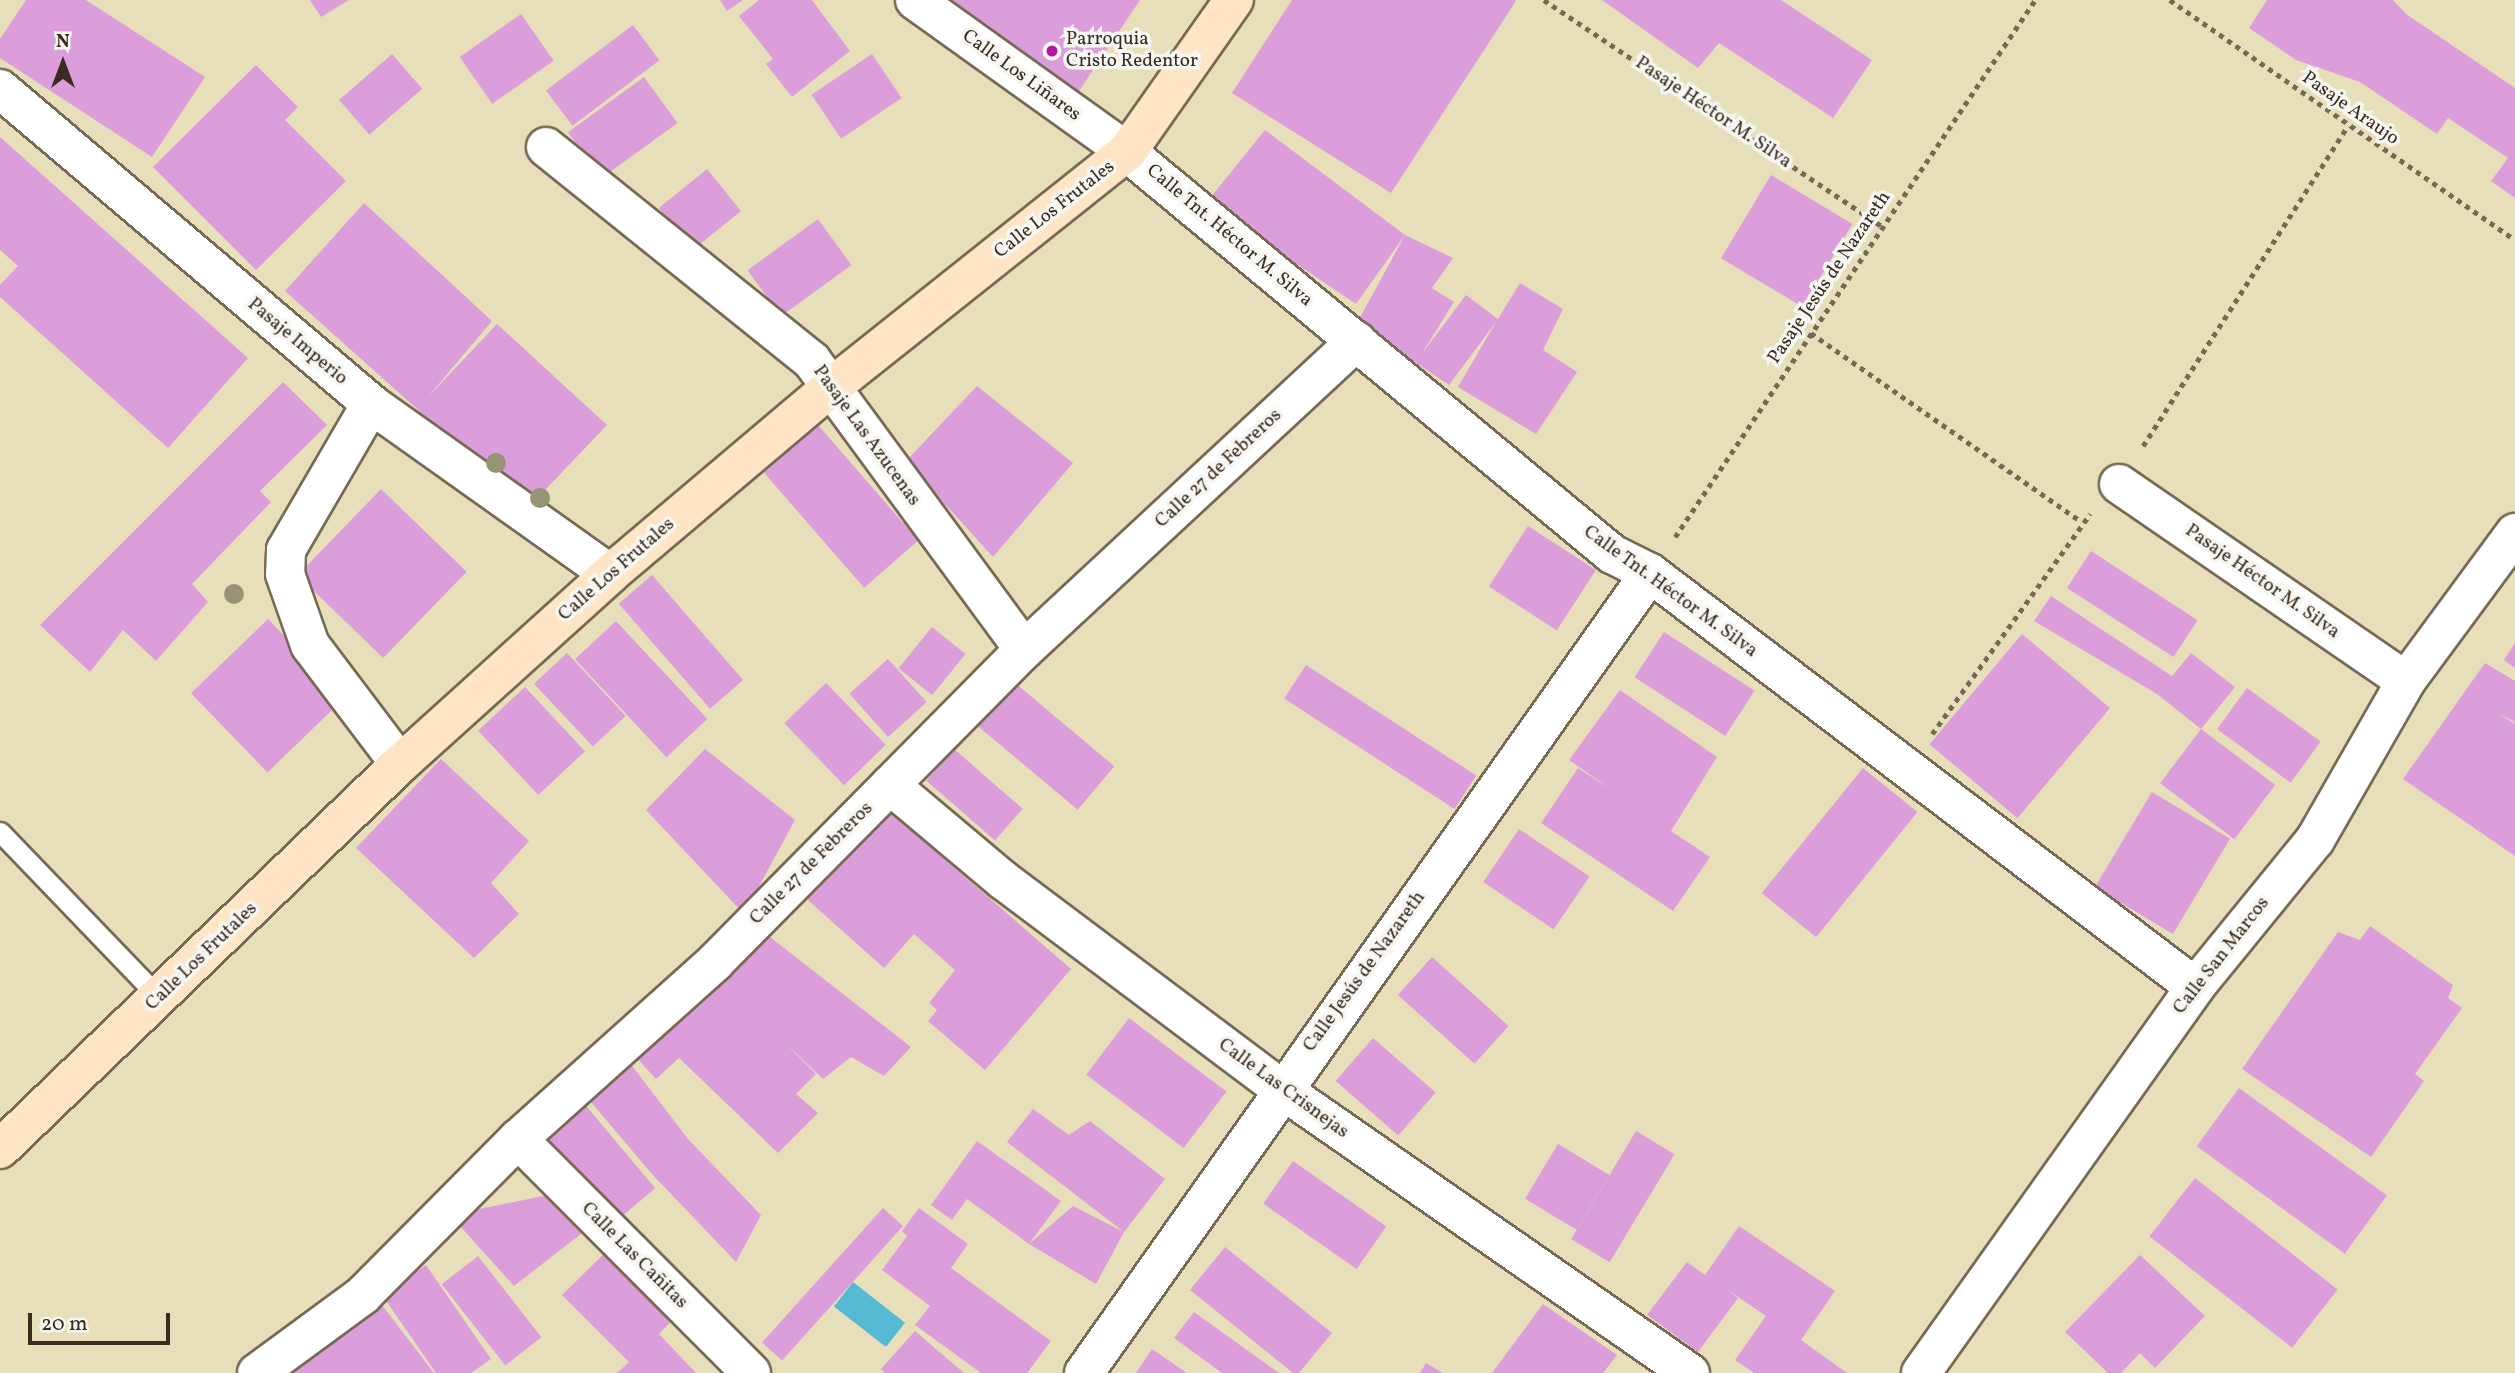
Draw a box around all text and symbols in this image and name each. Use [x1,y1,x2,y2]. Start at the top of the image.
street label: Calle Los Liñares [957,25,1085,127]
north arrow [28,28,98,98]
text: N [56,29,70,55]
place label: Parroquia Cristo Redentor [1066,29,1198,73]
marker: Parroquia Cristo Redentor [1044,43,1060,59]
street label: Pasaje Héctor M. Silva [1630,52,1796,174]
street label: Pasaje Araujo [2297,67,2403,151]
street label: Calle Los Frutales [990,156,1120,264]
street label: Calle Tnt. Héctor M. Silva [1141,160,1317,312]
street label: Pasaje Jesús de Nazareth [1764,187,1896,369]
street label: Pasaje Imperio [242,294,352,390]
street label: Pasaje Las Azucenas [807,361,925,511]
street label: Calle 27 de Febreros [1151,405,1287,533]
street label: Calle Los Frutales [554,513,680,627]
street label: Pasaje Héctor M. Silva [2180,520,2344,644]
street label: Calle Tnt. Héctor M. Silva [1578,521,1762,663]
street label: Calle 27 de Febreros [746,798,878,930]
street label: Calle Jesús de Nazareth [1299,887,1431,1057]
street label: Calle San Marcos [2169,893,2275,1019]
street label: Calle Los Frutales [141,898,263,1016]
street label: Calle Las Crisnejas [1213,1034,1353,1144]
street label: Calle Las Cañitas [576,1198,692,1314]
scale bar [32,1300,173,1344]
text: 20 m [41,1310,87,1339]

